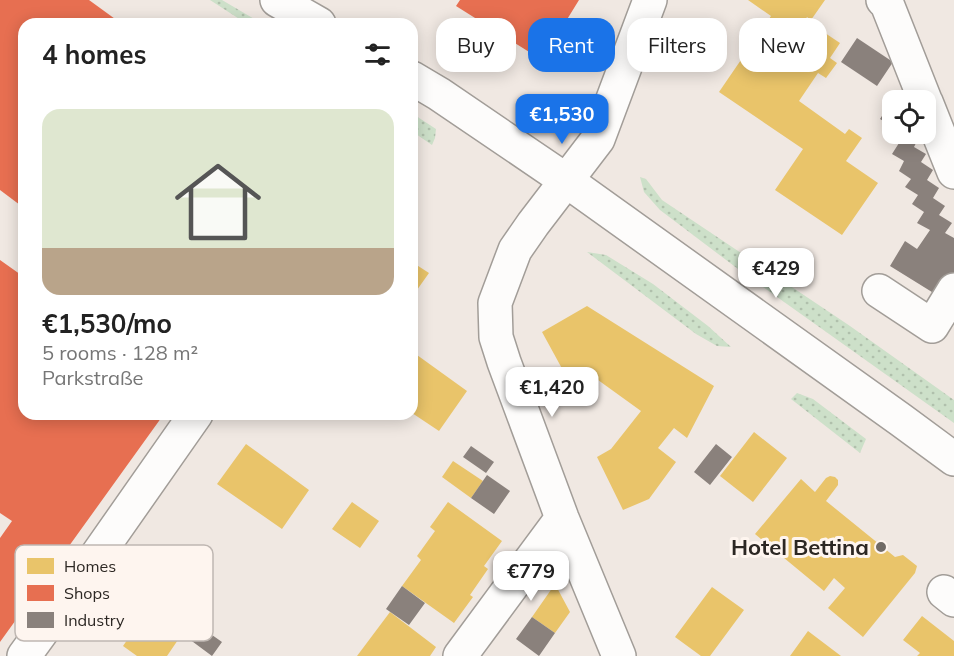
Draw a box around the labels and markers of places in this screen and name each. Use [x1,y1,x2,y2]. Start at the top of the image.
pin: €1,530 [513,94,611,145]
pin: €429 [740,248,812,299]
pin: €1,420 [503,367,601,418]
place label: Hotel Bettina [731,533,869,561]
marker: Hotel Bettina [874,540,888,554]
pin: €779 [495,551,567,602]

